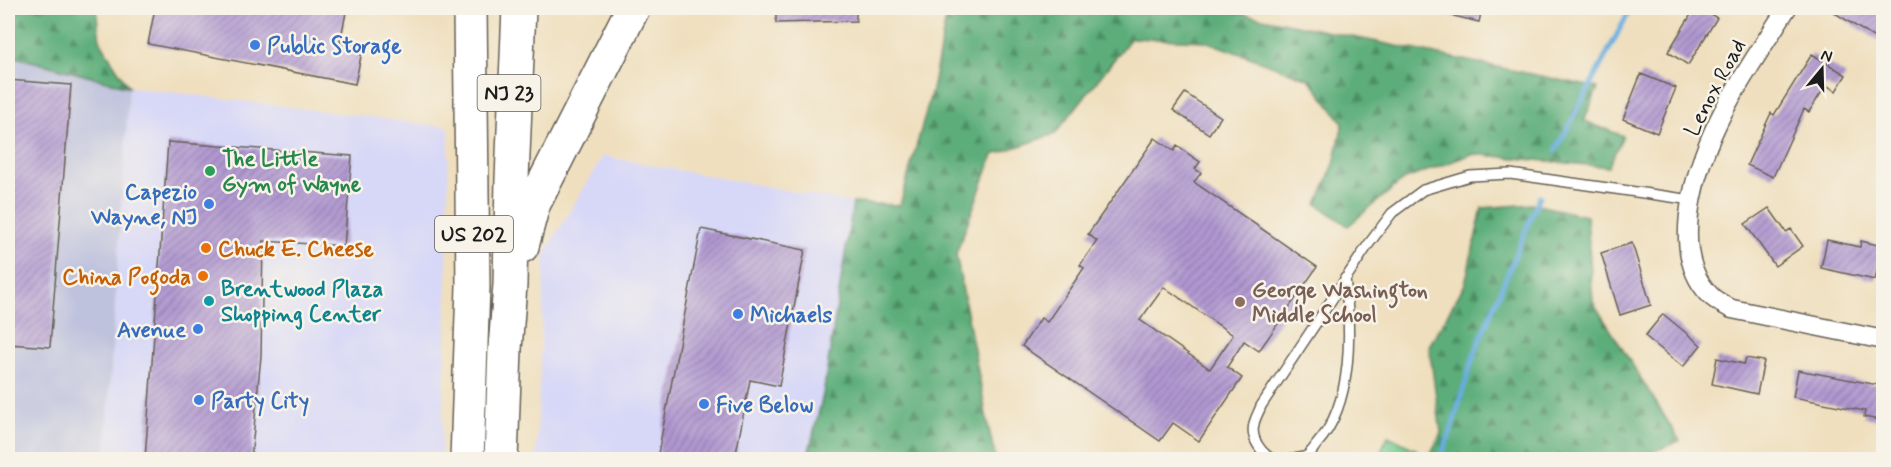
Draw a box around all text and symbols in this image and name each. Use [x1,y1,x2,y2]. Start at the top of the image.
place label: Public Storage [267,33,402,65]
street label: Lenox Road [1678,34,1753,141]
marker: Public Storage [248,38,262,52]
north arrow [1792,39,1852,99]
text: N [1818,45,1835,68]
road number: NJ 23 [478,75,540,111]
place label: The Little Gym of Wayne [222,146,362,199]
marker: The Little Gym of Wayne [203,164,217,178]
place label: Capezio Wayne, NJ [90,179,197,232]
marker: Capezio Wayne, NJ [202,197,216,211]
road number: US 202 [435,216,513,252]
place label: Chuck E. Cheese [218,236,374,264]
marker: Chuck E. Cheese [199,241,213,255]
place label: China Pogoda [62,264,191,296]
marker: China Pogoda [196,269,210,283]
place label: Brentwood Plaza Shopping Center [221,276,384,330]
place label: George Washington Middle School [1252,277,1428,330]
marker: Brentwood Plaza Shopping Center [202,294,216,308]
marker: George Washington Middle School [1233,295,1247,309]
place label: Michaels [750,302,833,330]
marker: Michaels [731,307,745,321]
place label: Avenue [117,317,186,345]
marker: Avenue [191,322,205,336]
place label: Party City [211,388,309,417]
place label: Five Below [716,392,814,420]
marker: Party City [192,393,206,407]
marker: Five Below [697,397,711,411]

